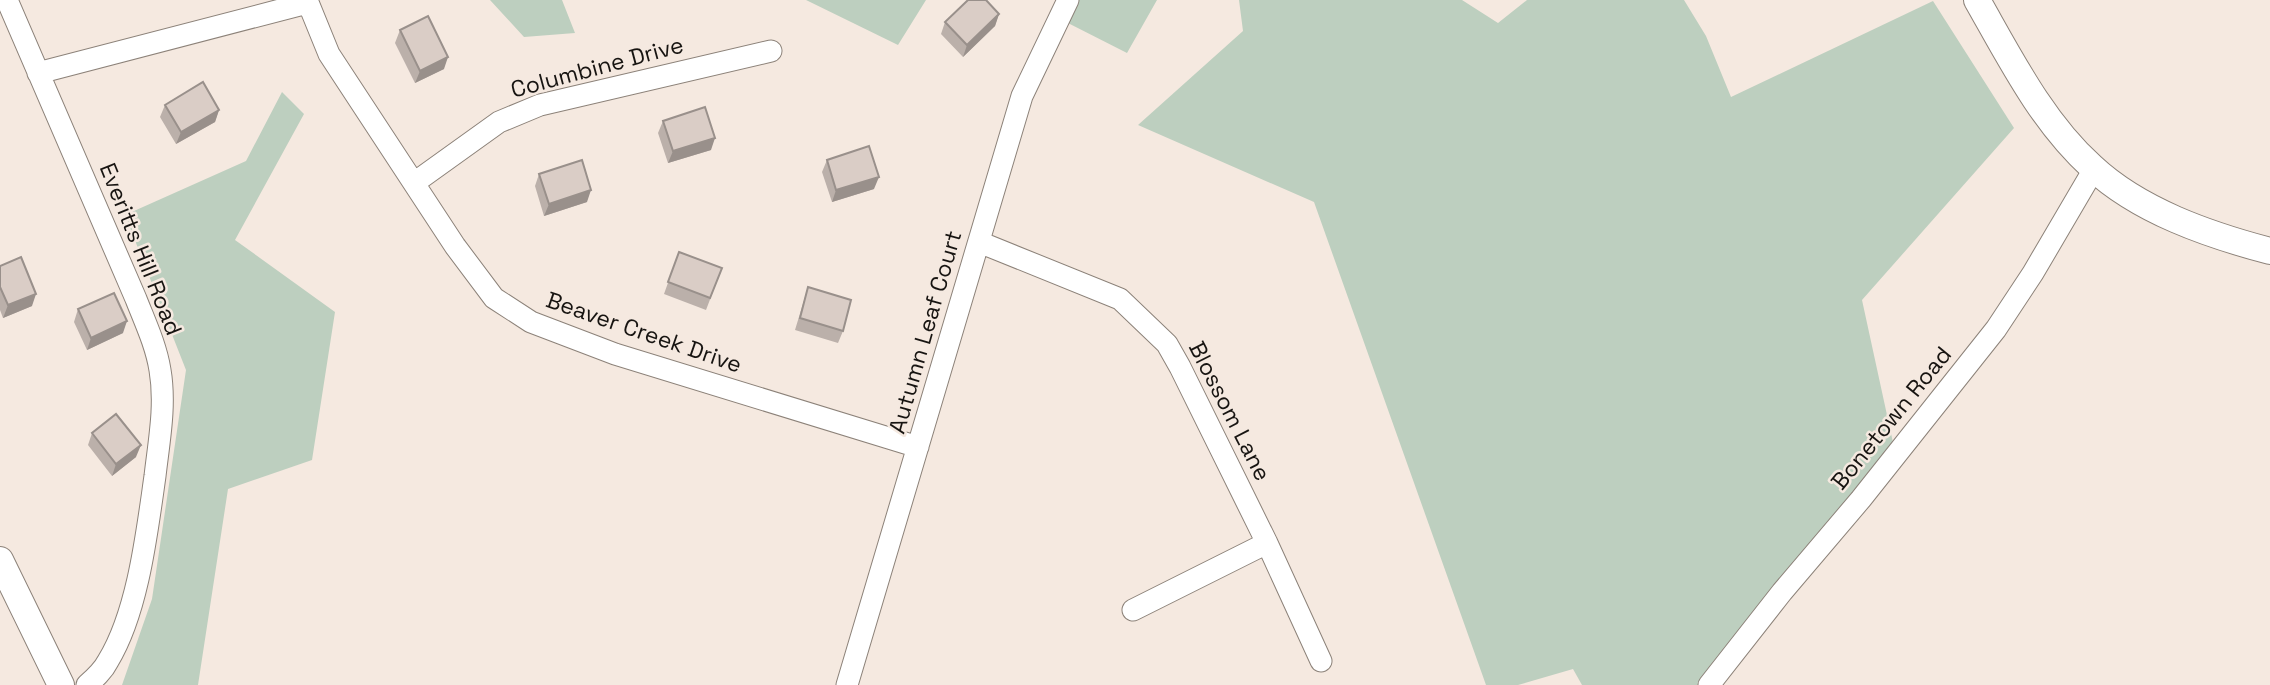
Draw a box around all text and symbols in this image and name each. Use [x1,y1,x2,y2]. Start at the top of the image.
street label: Columbine Drive [507,30,687,104]
street label: Everitts Hill Road [93,158,189,340]
street label: Autumn Leaf Court [882,227,968,437]
street label: Beaver Creek Drive [542,284,746,380]
street label: Blossom Lane [1182,336,1278,486]
street label: Bonetown Road [1824,340,1958,496]

